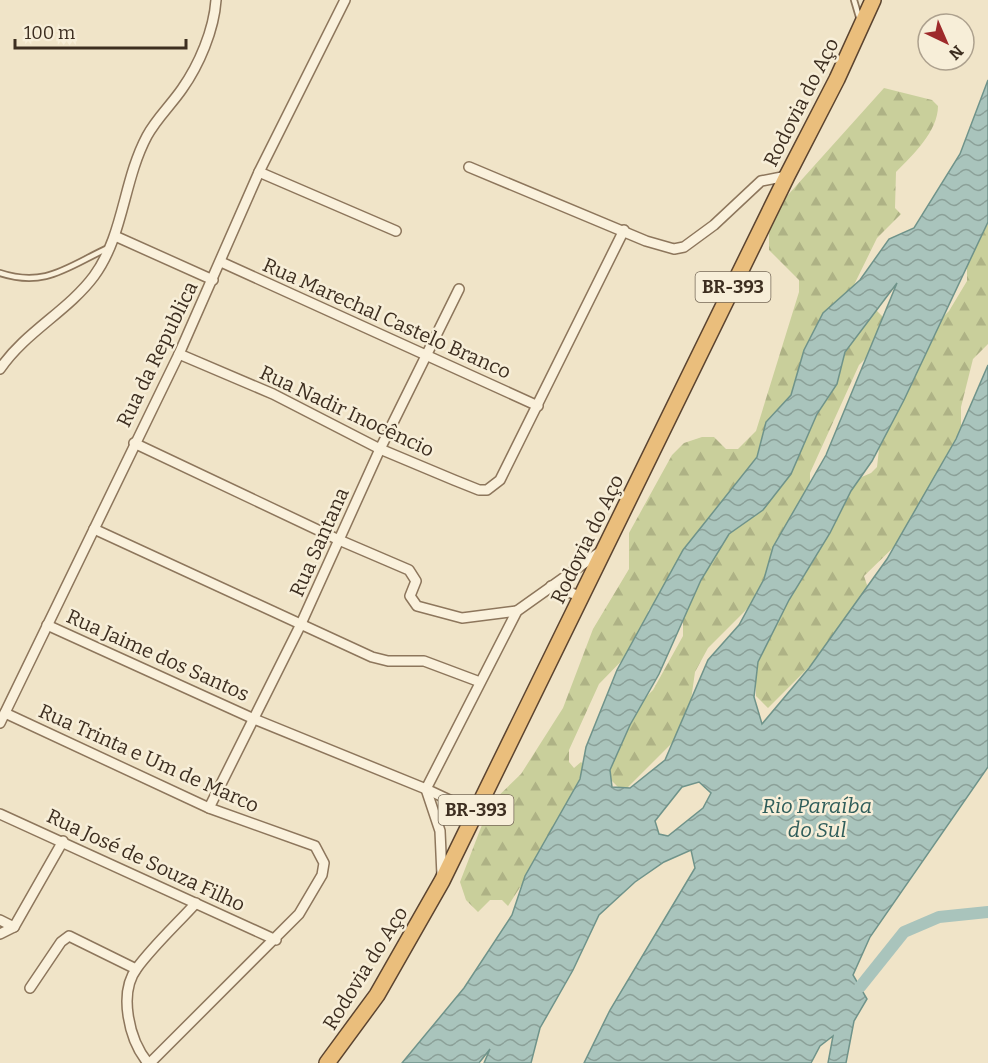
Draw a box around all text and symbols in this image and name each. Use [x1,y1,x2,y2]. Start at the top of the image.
scale bar [15,12,186,50]
north arrow [916,12,976,72]
text: 100 m [24,22,75,44]
street label: Rodovia do Aço [758,34,844,170]
text: N [945,41,967,64]
street label: Rua Marechal Castelo Branco [259,252,515,384]
road number: BR-393 [696,272,771,302]
street label: Rua da Republica [111,277,203,431]
street label: Rua Nadir Inocêncio [256,360,438,462]
street label: Rodovia do Aço [545,470,629,608]
street label: Rua Santana [284,484,354,600]
street label: Rua Jaime dos Santos [63,604,253,706]
street label: Rua Trinta e Um de Marco [35,699,263,817]
water label: Rio Paraíba do Sul [762,793,872,843]
road number: BR-393 [438,795,514,825]
street label: Rua José de Souza Filho [43,803,249,917]
street label: Rodovia do Aço [318,902,412,1034]

